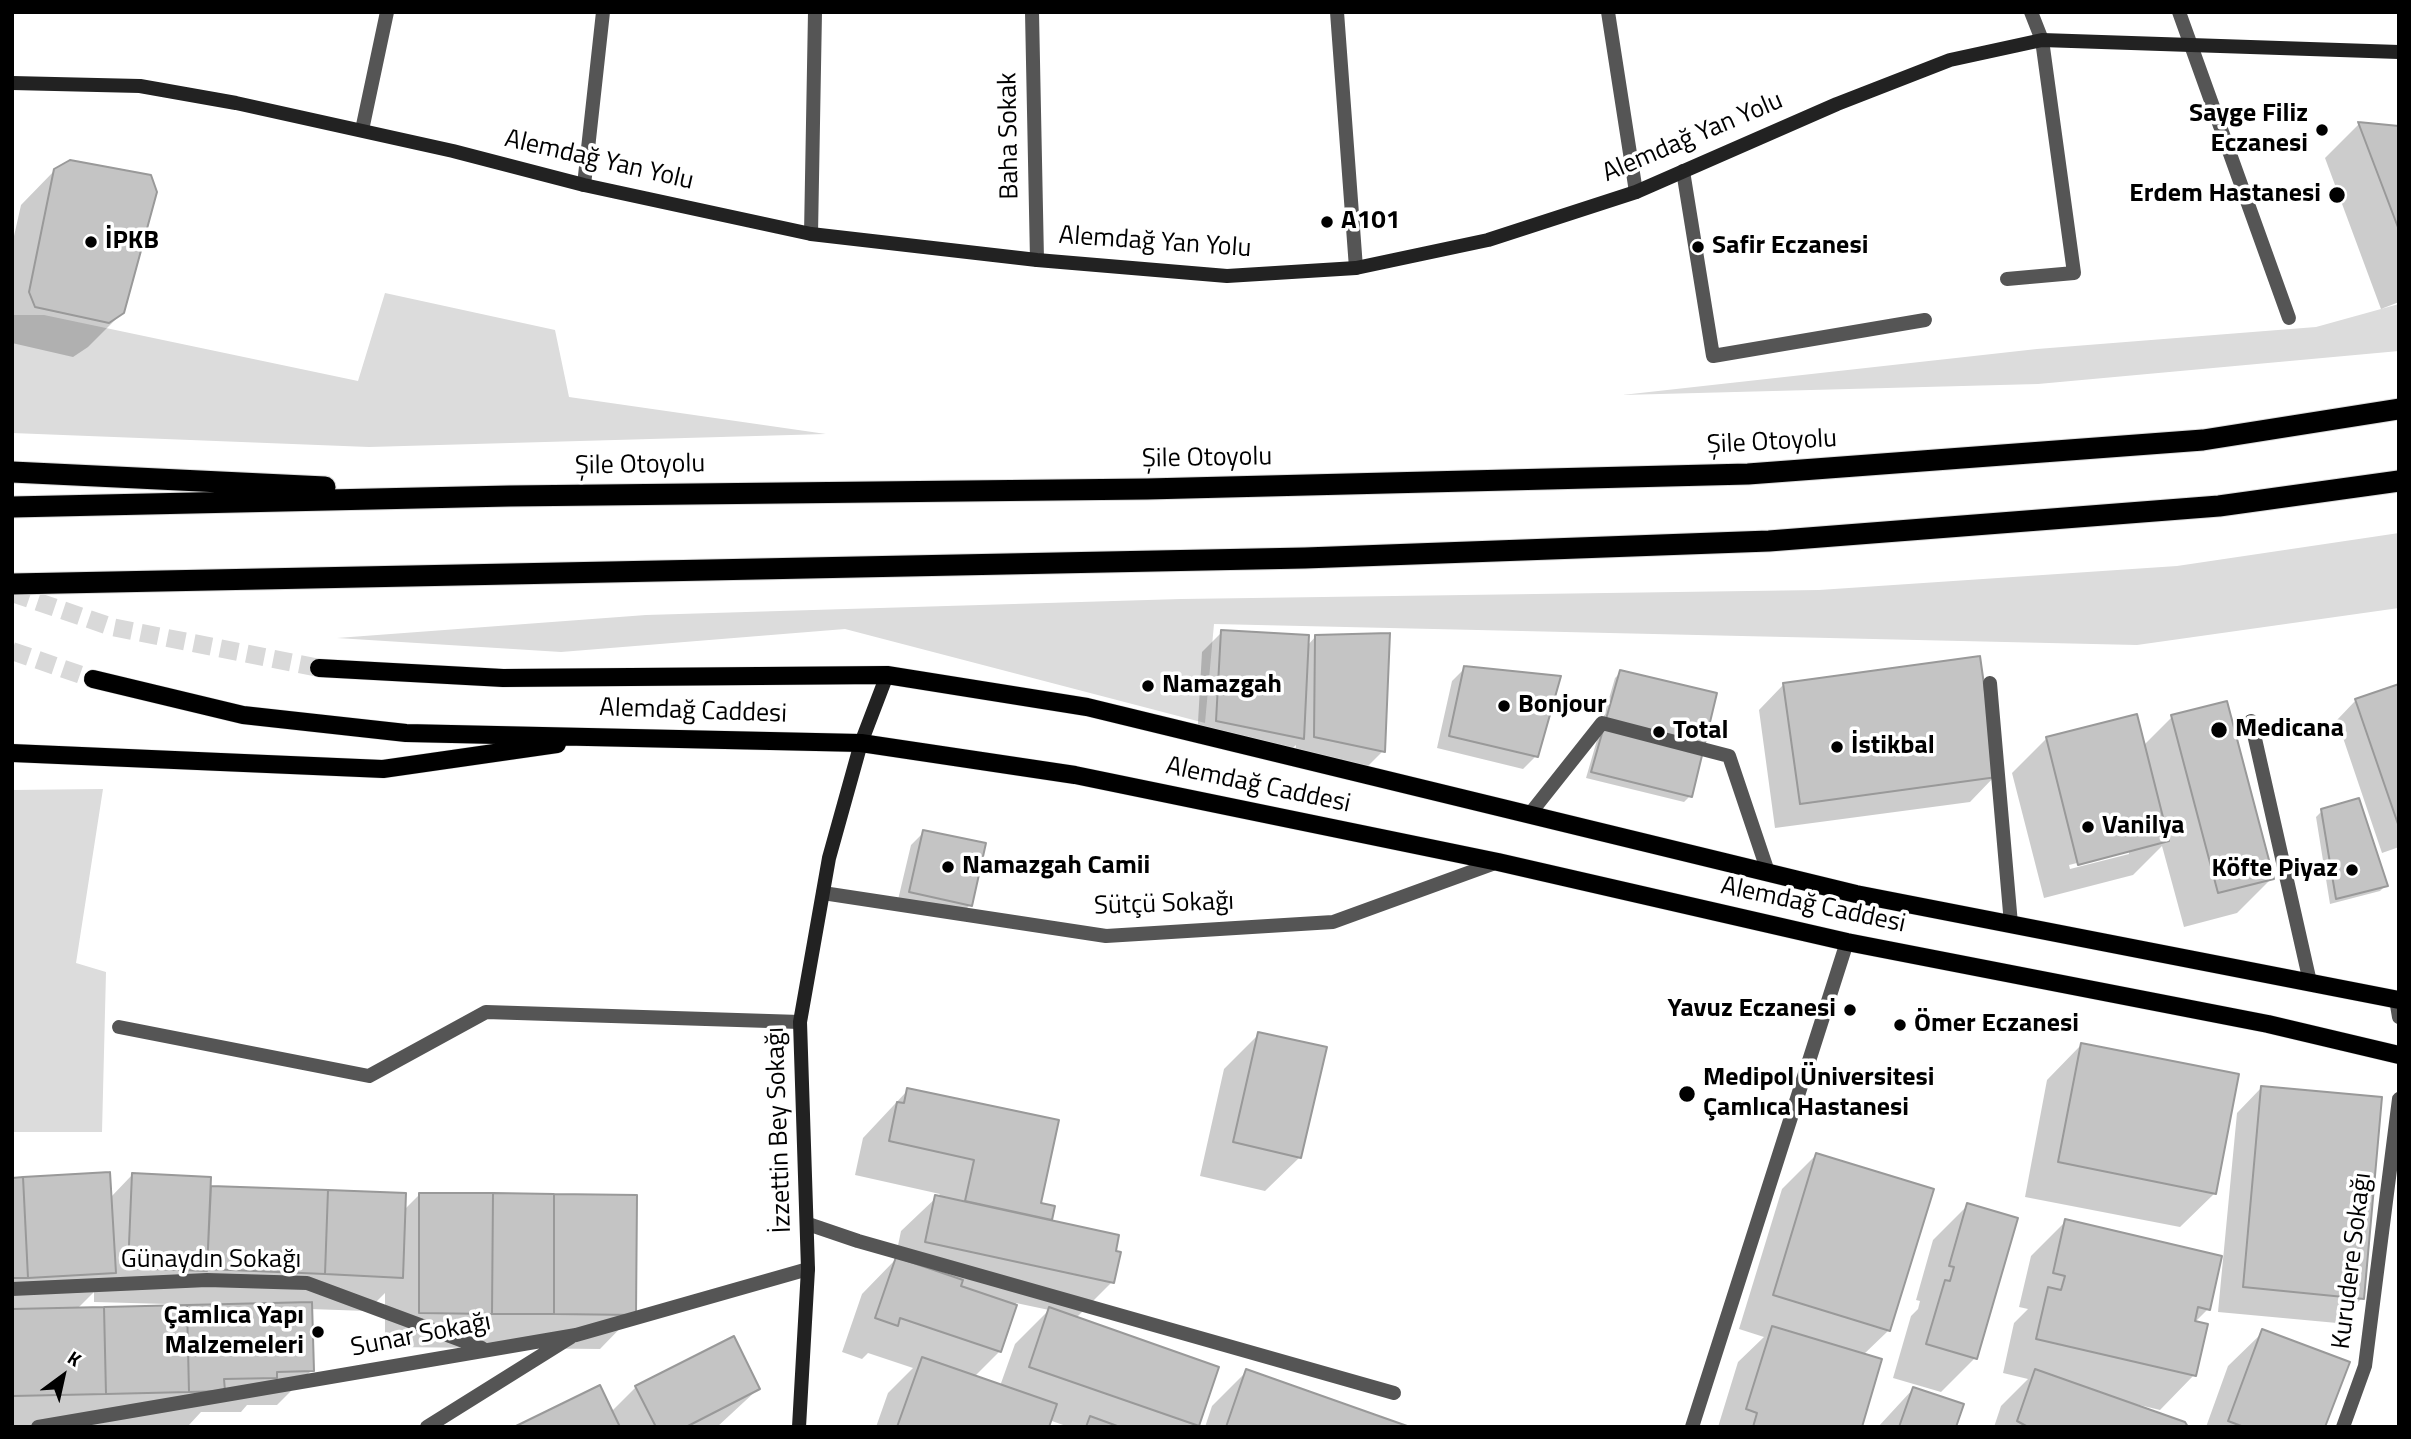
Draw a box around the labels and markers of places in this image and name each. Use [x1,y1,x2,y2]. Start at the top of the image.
place label: Sayge Filiz Eczanesi [2189,99,2308,160]
marker: Sayge Filiz Eczanesi [2314,122,2330,138]
place label: Erdem Hastanesi [2129,179,2321,211]
marker: Erdem Hastanesi [2327,185,2347,205]
place label: A101 [1341,206,1400,238]
marker: A101 [1319,214,1335,230]
place label: İPKB [105,226,159,258]
place label: Safir Eczanesi [1712,231,1868,263]
marker: İPKB [83,234,99,250]
marker: Safir Eczanesi [1690,239,1706,255]
place label: Namazgah [1162,670,1282,702]
marker: Namazgah [1140,678,1156,694]
place label: Bonjour [1518,690,1607,722]
marker: Bonjour [1496,698,1512,714]
place label: Medicana [2235,714,2344,746]
place label: Total [1673,716,1728,748]
marker: Medicana [2209,720,2229,740]
marker: Total [1651,724,1667,740]
place label: İstikbal [1851,731,1935,763]
marker: İstikbal [1829,739,1845,755]
place label: Vanilya [2102,811,2185,843]
marker: Vanilya [2080,819,2096,835]
place label: Namazgah Camii [962,851,1150,883]
place label: Köfte Piyaz [2212,854,2338,886]
marker: Namazgah Camii [940,859,956,875]
marker: Köfte Piyaz [2344,862,2360,878]
place label: Yavuz Eczanesi [1668,994,1836,1026]
marker: Yavuz Eczanesi [1842,1002,1858,1018]
place label: Ömer Eczanesi [1914,1009,2079,1041]
marker: Ömer Eczanesi [1892,1017,1908,1033]
place label: Medipol Üniversitesi Çamlıca Hastanesi [1703,1063,1934,1124]
marker: Medipol Üniversitesi Çamlıca Hastanesi [1677,1084,1697,1104]
place label: Çamlıca Yapı Malzemeleri [163,1301,304,1362]
marker: Çamlıca Yapı Malzemeleri [310,1324,326,1340]

